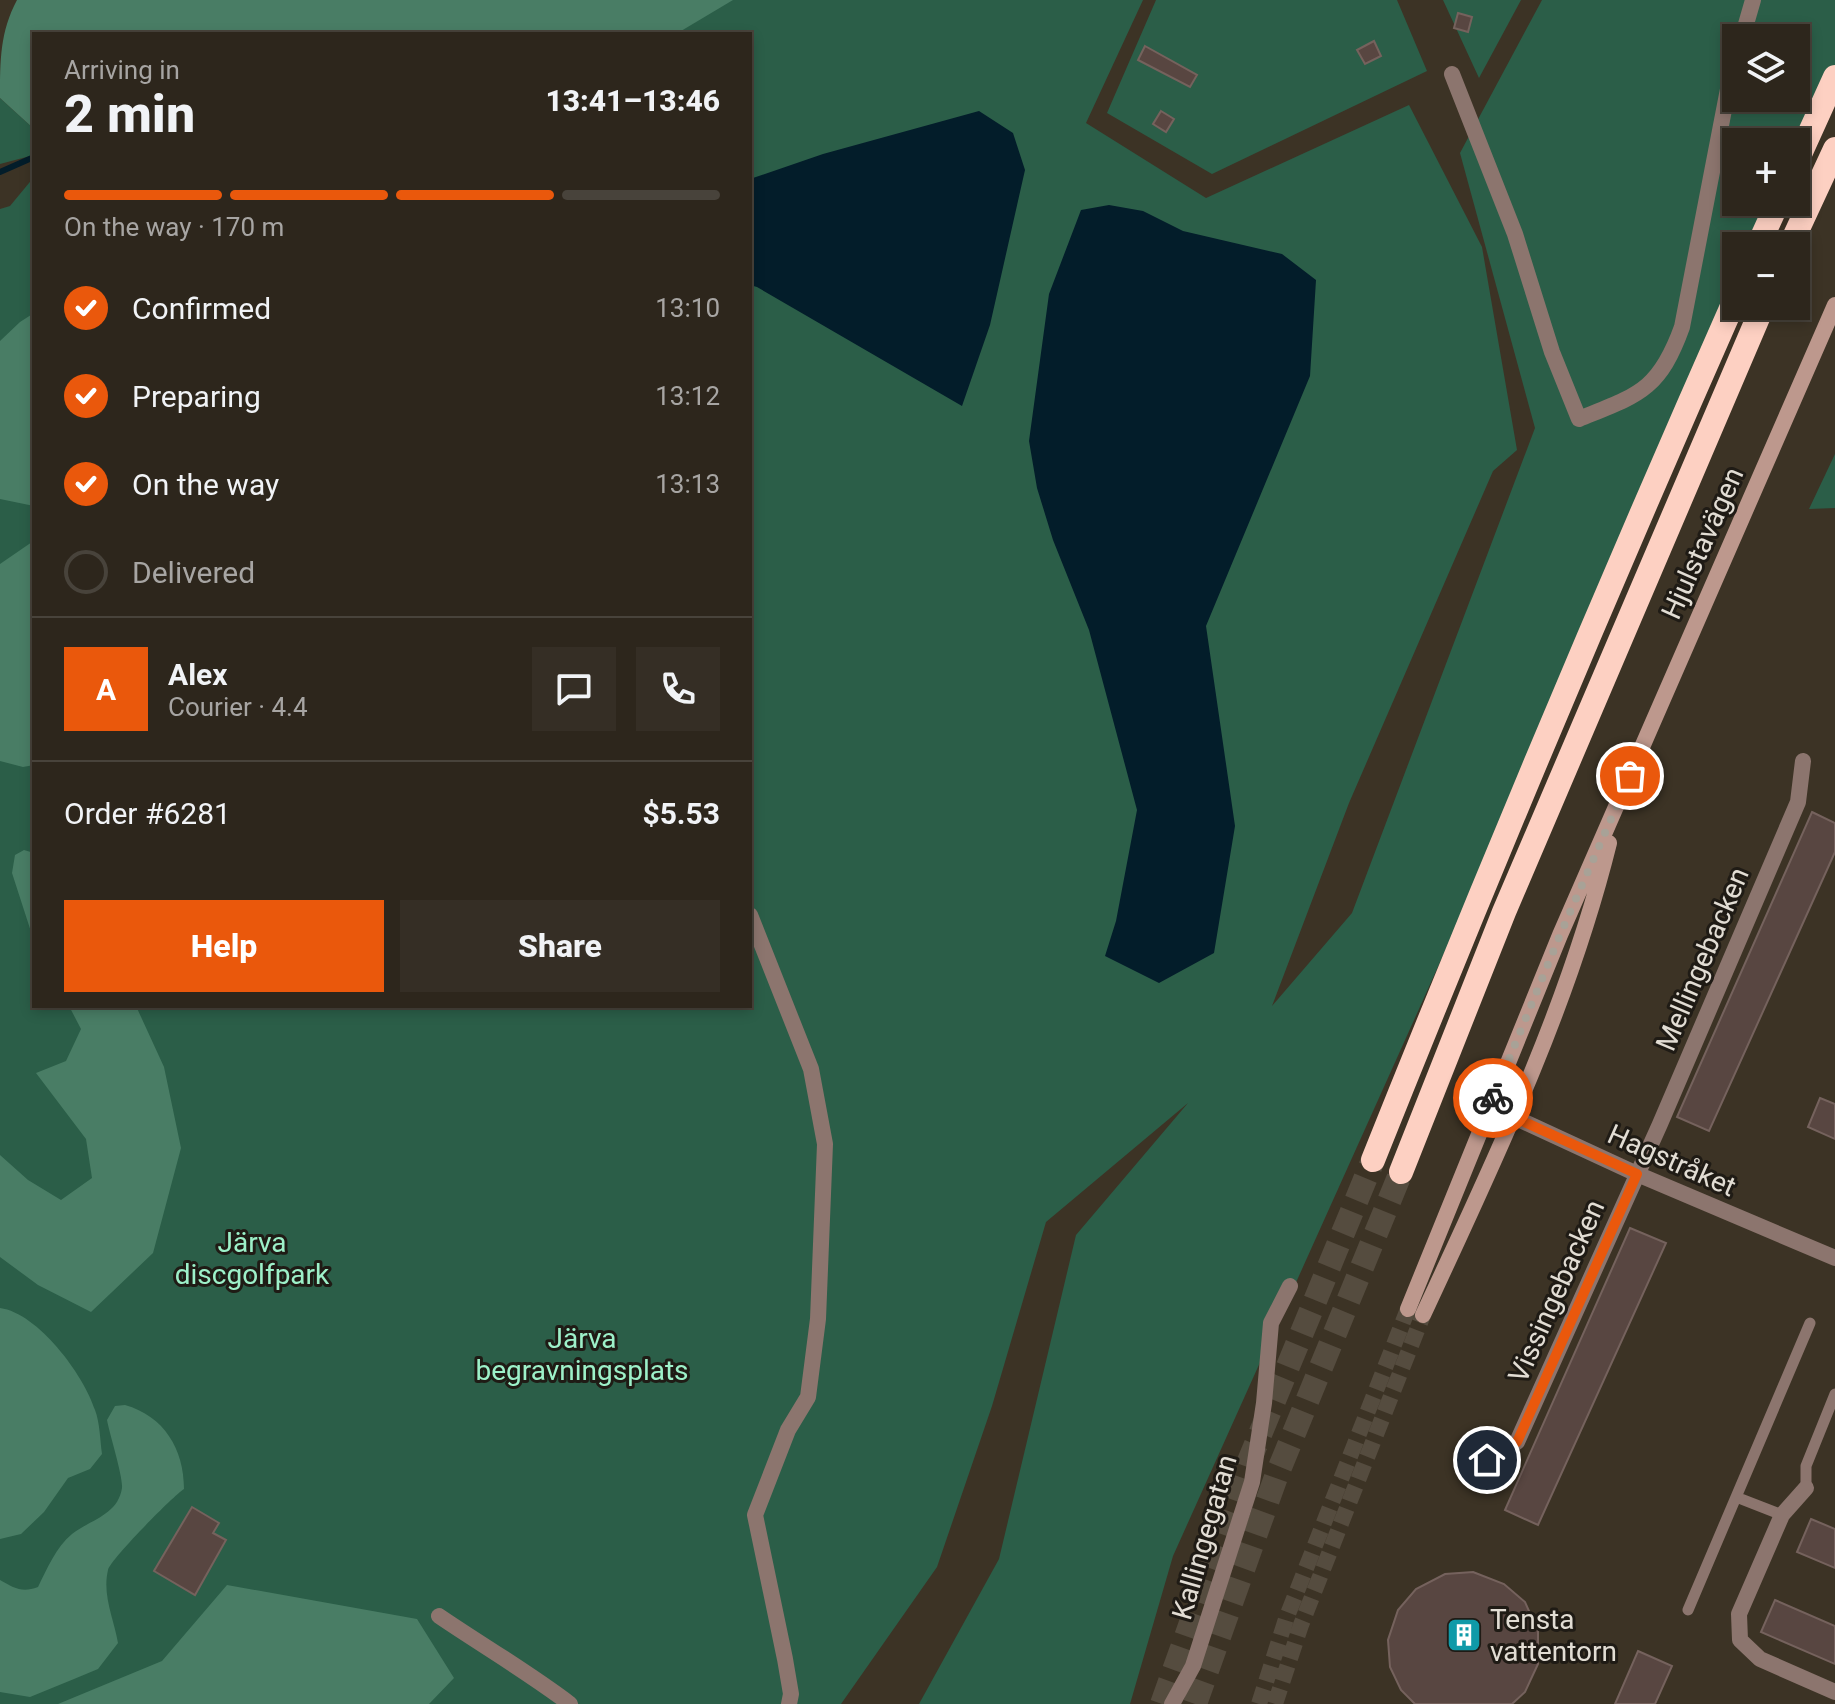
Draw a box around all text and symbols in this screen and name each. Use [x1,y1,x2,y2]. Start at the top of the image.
map controls [1722,24,1810,320]
button: layers [1722,24,1810,112]
text: Arriving in [64,55,180,85]
text: 13:41–13:46 [545,83,720,118]
text: 2 min [64,84,195,145]
button: + [1722,128,1810,216]
text: On the way · 170 m [64,212,284,242]
button: − [1722,232,1810,320]
icon: check [64,286,108,330]
text: Confirmed [132,291,271,326]
text: 13:10 [655,293,720,323]
icon: check [64,374,108,418]
text: Preparing [132,379,261,414]
text: 13:12 [655,381,720,411]
icon: check [64,462,108,506]
street label: Hjulstavägen [1654,462,1751,624]
text: On the way [132,467,279,502]
text: 13:13 [655,469,720,499]
text: Delivered [132,555,255,590]
button: chat [532,647,616,731]
button: phone [636,647,720,731]
text: Alex [168,657,228,692]
text: A [96,672,116,707]
text: Courier · 4.4 [168,692,308,722]
pin [1596,742,1664,810]
icon: bag [1608,754,1652,798]
text: Order #6281 [64,796,231,831]
text: $5.53 [642,796,720,831]
street label: Mellingebacken [1649,863,1756,1056]
button: Help [64,900,384,992]
button: Share [400,900,720,992]
courier [1453,1058,1533,1138]
icon: bike [1471,1076,1515,1120]
street label: Hagstråket [1603,1118,1741,1203]
street label: Vissingebacken [1501,1195,1611,1388]
park label: Järva discgolfpark [175,1226,330,1291]
park label: Järva begravningsplats [475,1322,689,1387]
pin [1453,1426,1521,1494]
icon: home [1465,1438,1509,1482]
street label: Kallingegatan [1165,1451,1244,1623]
place label: Tensta vattentorn [1490,1603,1617,1668]
building icon: Tensta vattentorn [1445,1616,1483,1654]

